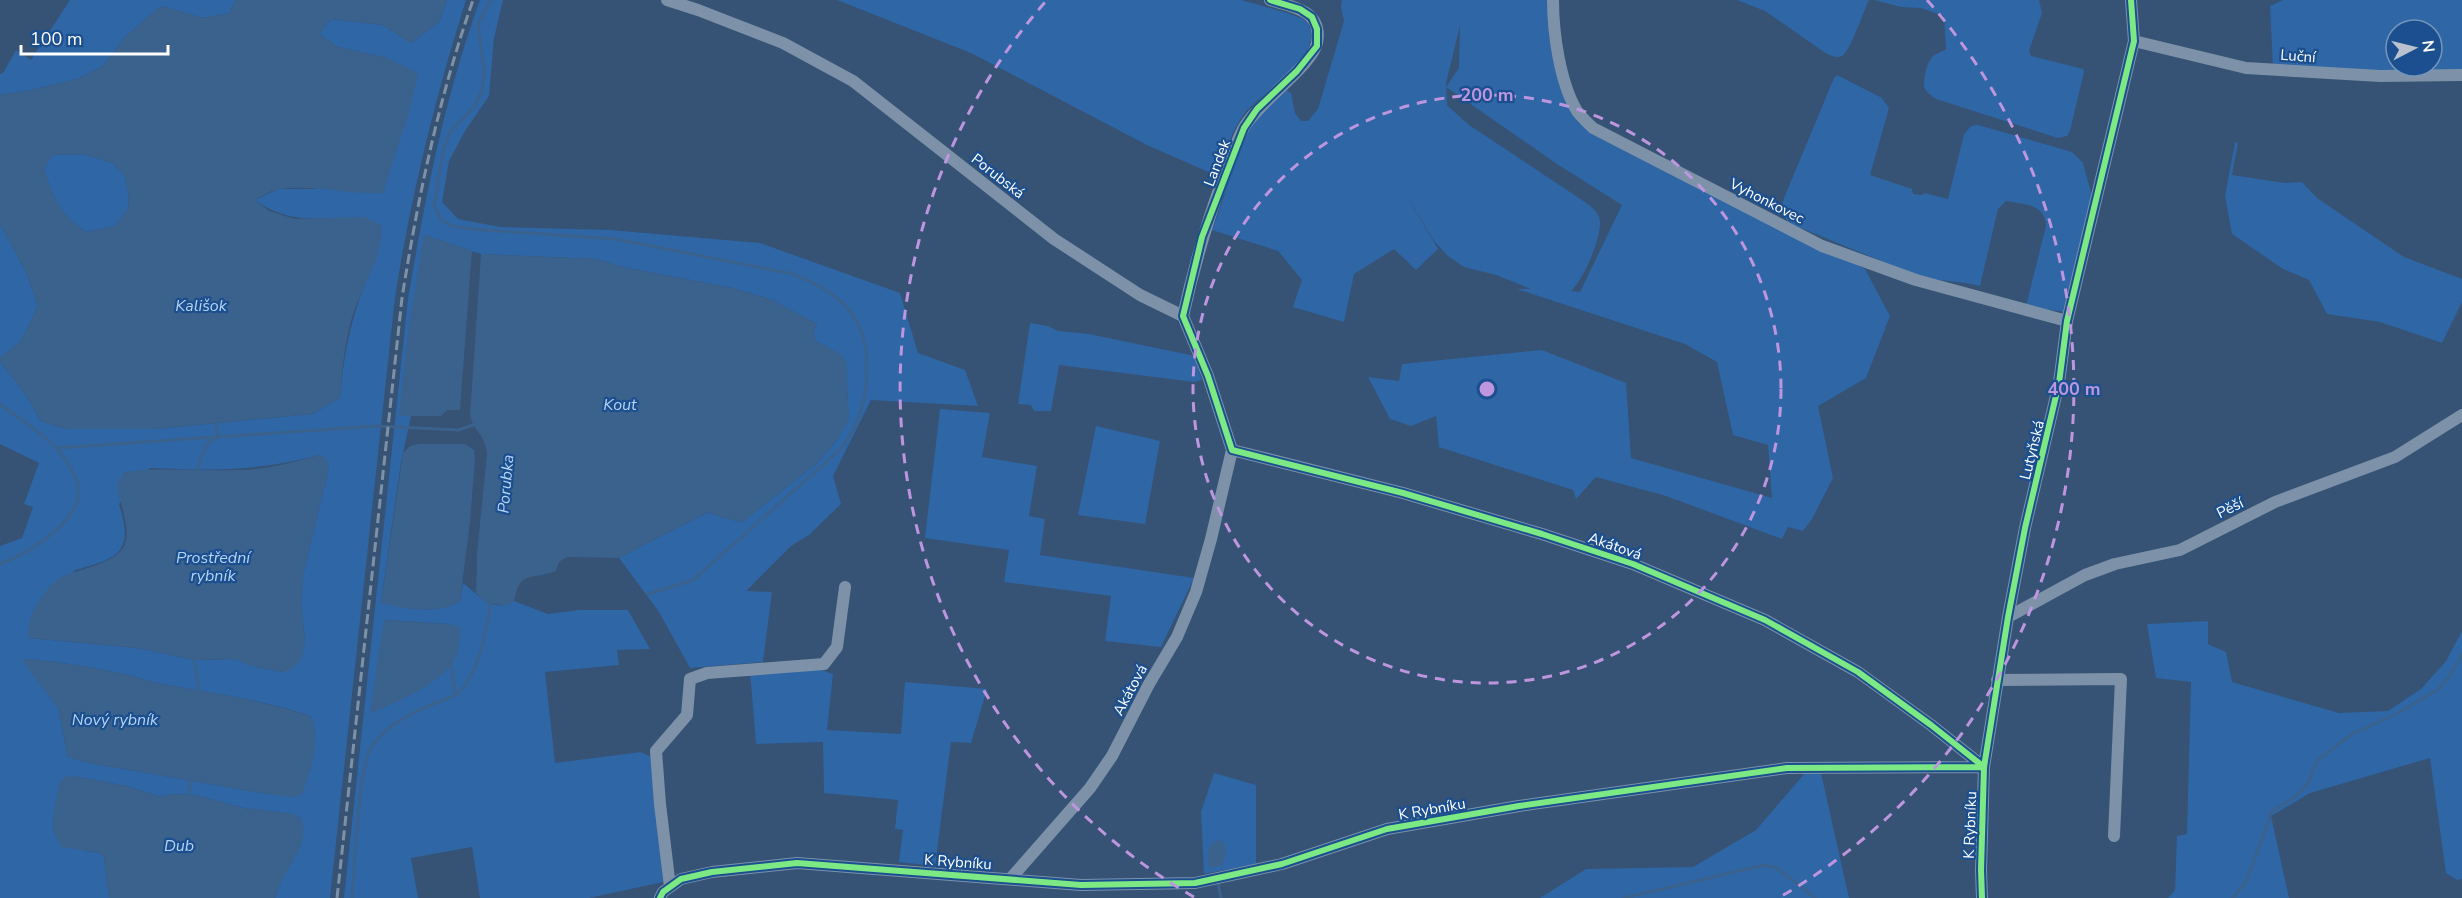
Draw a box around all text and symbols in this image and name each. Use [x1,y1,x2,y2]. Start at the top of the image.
scale bar [21,18,168,56]
north arrow [2384,18,2444,78]
text: 100 m [30,27,82,51]
text: N [2416,39,2440,54]
street label: Luční [2280,45,2318,67]
text: 200 m [1460,83,1514,107]
street label: Landek [1199,136,1235,189]
street label: Porubská [967,149,1029,203]
street label: Vyhonkovec [1725,173,1808,228]
water label: Kališok [175,295,228,317]
text: 400 m [2047,377,2101,401]
centre of rings [1477,379,1497,399]
water label: Kout [603,394,637,416]
street label: Lutyňská [2015,418,2049,482]
water label: Porubka [492,454,520,514]
street label: Pěší [2213,492,2248,523]
street label: Akátová [1586,528,1644,564]
water label: Prostřední rybník [176,547,252,587]
street label: Akátová [1108,661,1152,719]
water label: Nový rybník [72,709,159,731]
street label: K Rybníku [1959,791,1981,859]
street label: K Rybníku [1397,793,1467,825]
water label: Dub [164,835,194,857]
street label: K Rybníku [923,850,993,874]

